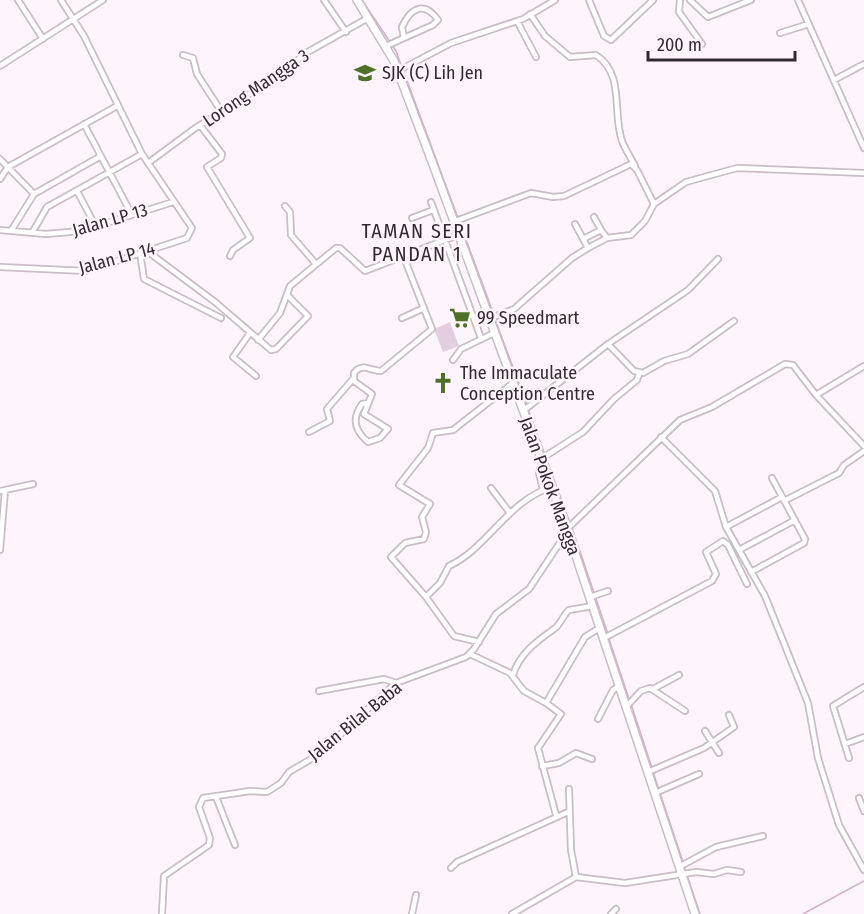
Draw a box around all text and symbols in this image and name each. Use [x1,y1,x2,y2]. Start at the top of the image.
scale bar [648,24,795,62]
text: 200 m [657,34,702,56]
street label: Lorong Mangga 3 [199,44,313,132]
school or university icon: SJK (C) Lih Jen [353,61,377,85]
place label: SJK (C) Lih Jen [382,62,483,84]
street label: Jalan LP 13 [70,199,150,241]
district label: TAMAN SERI PANDAN 1 [362,219,472,266]
street label: Jalan LP 14 [76,237,158,279]
supermarket icon: 99 Speedmart [448,306,472,330]
place label: 99 Speedmart [477,307,580,329]
place label: The Immaculate Conception Centre [460,362,595,405]
church icon: The Immaculate Conception Centre [431,371,455,395]
street label: Jalan Pokok Mangga [515,414,585,558]
street label: Jalan Bilal Baba [304,676,406,766]

